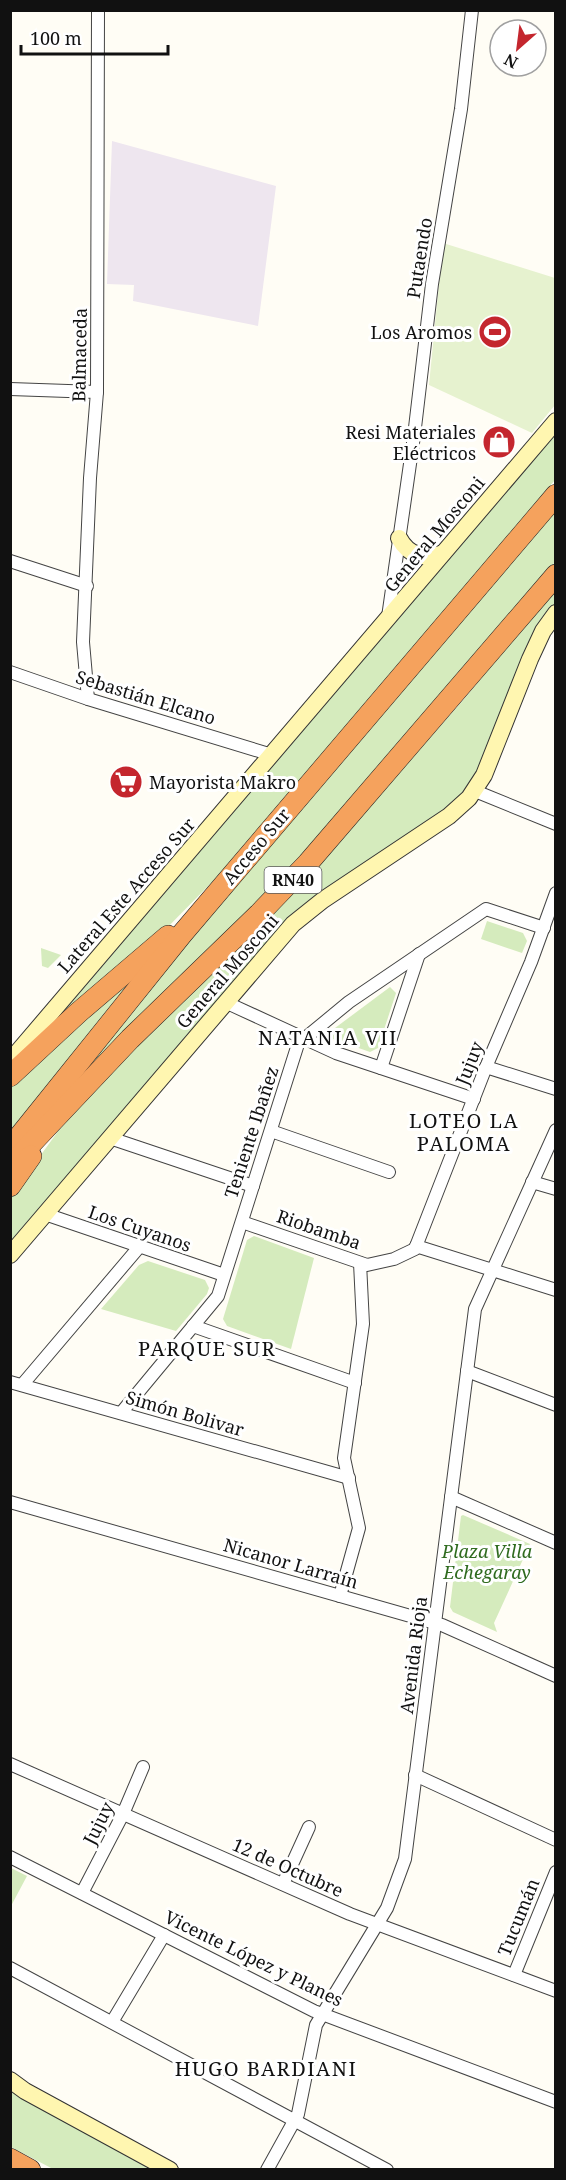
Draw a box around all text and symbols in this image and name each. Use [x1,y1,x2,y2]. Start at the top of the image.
scale bar [21,18,168,56]
north arrow [488,18,548,78]
text: 100 m [30,26,82,50]
text: N [500,48,522,74]
street label: Putaendo [401,216,437,300]
street label: Balmaceda [66,308,92,402]
sports icon: Los Aromos [477,314,513,350]
place label: Los Aromos [371,320,472,344]
place label: Resi Materiales Eléctricos [345,420,476,465]
shop icon: Resi Materiales Eléctricos [481,424,517,460]
street label: General Mosconi [378,471,490,597]
street label: Sebastián Elcano [73,664,219,730]
supermarket icon: Mayorista Makro [108,764,144,800]
place label: Mayorista Makro [149,770,296,794]
street label: Acceso Sur [217,802,295,889]
street label: Lateral Este Acceso Sur [52,812,200,978]
road number: RN40 [264,867,322,893]
street label: General Mosconi [171,909,284,1033]
district label: NATANIA VII [258,1024,398,1051]
street label: Jujuy [449,1037,489,1089]
street label: Teniente Ibañez [218,1063,284,1201]
district label: LOTEO LA PALOMA [409,1107,519,1157]
street label: Los Cuyanos [85,1199,195,1257]
street label: Riobamba [274,1203,364,1255]
district label: PARQUE SUR [138,1335,276,1362]
street label: Simón Bolivar [123,1385,247,1441]
street label: Nicanor Larraín [221,1532,362,1594]
park label: Plaza Villa Echegaray [441,1539,533,1584]
street label: Avenida Rioja [394,1595,432,1715]
street label: Jujuy [77,1797,119,1849]
street label: 12 de Octubre [229,1832,347,1902]
street label: Tucumán [492,1874,545,1959]
street label: Vicente López y Planes [161,1904,347,2012]
district label: HUGO BARDIANI [175,2055,357,2082]

